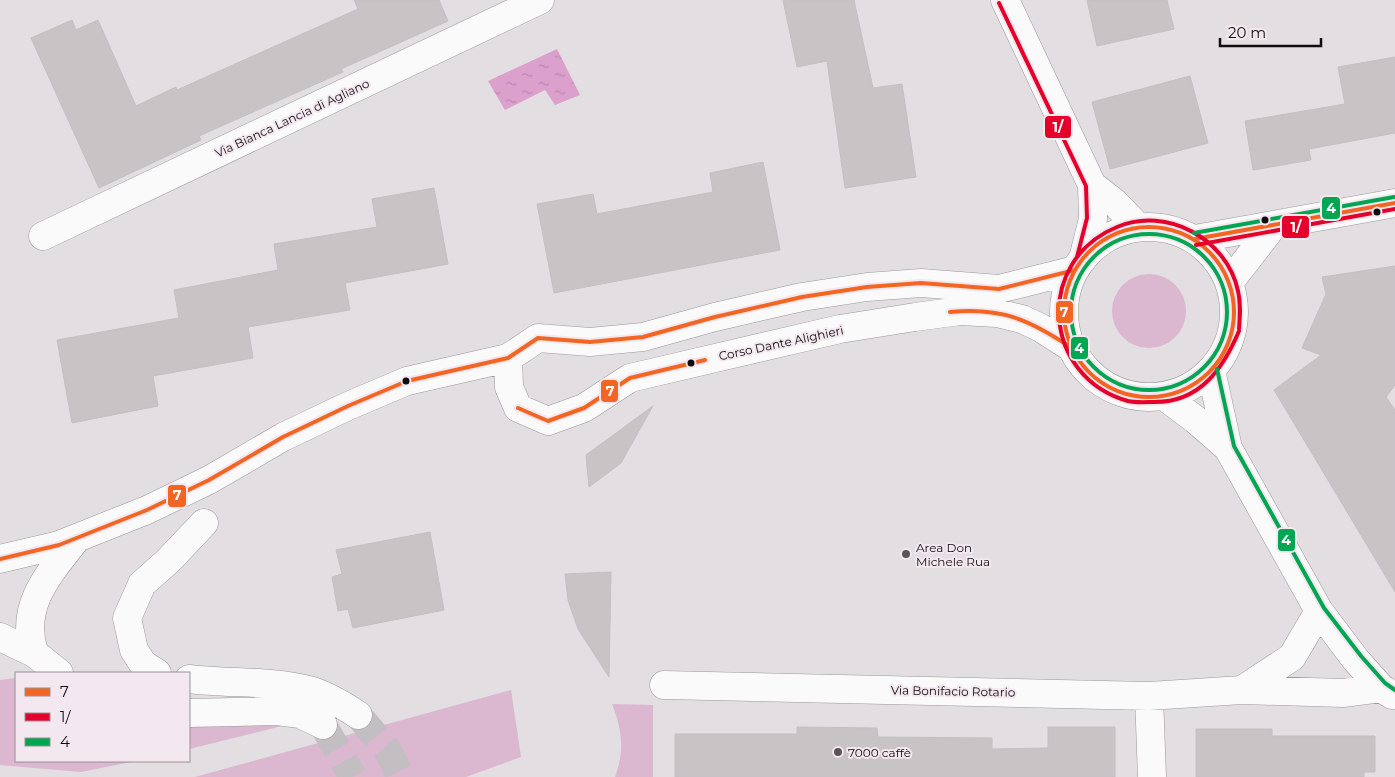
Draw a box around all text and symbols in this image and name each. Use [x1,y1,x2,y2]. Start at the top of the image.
scale bar [1220,15,1321,47]
text: 20 m [1228,23,1266,42]
street label: Via Bianca Lancia di Agliano [212,76,372,160]
line badge: 1/ [1044,115,1072,139]
text: 1/ [1053,118,1065,136]
line badge: 4 [1321,196,1341,220]
text: 4 [1326,199,1336,217]
unlabelled marker [1372,207,1382,217]
unlabelled marker [1260,215,1270,225]
line badge: 1/ [1281,215,1310,239]
text: 1/ [1291,218,1303,236]
line badge: 7 [1055,300,1074,324]
text: 7 [1060,303,1069,321]
street label: Corso Dante Alighieri [717,322,845,364]
line badge: 4 [1070,336,1089,360]
text: 4 [1074,339,1084,357]
unlabelled marker [686,358,696,368]
unlabelled marker [401,376,411,386]
line badge: 7 [600,379,619,403]
text: 7 [606,382,615,400]
line badge: 7 [167,484,187,508]
text: 7 [173,486,182,504]
line badge: 4 [1277,528,1296,552]
text: 4 [1281,531,1291,549]
place label: Area Don Michele Rua [916,540,990,569]
marker: Area Don Michele Rua [900,548,912,560]
legend [15,672,190,762]
text: 7 [60,682,69,701]
street label: Via Bonifacio Rotario [891,682,1015,700]
text: 1/ [60,707,71,726]
text: 4 [60,732,70,751]
place label: 7000 caffè [848,745,911,760]
marker: 7000 caffè [832,746,844,758]

